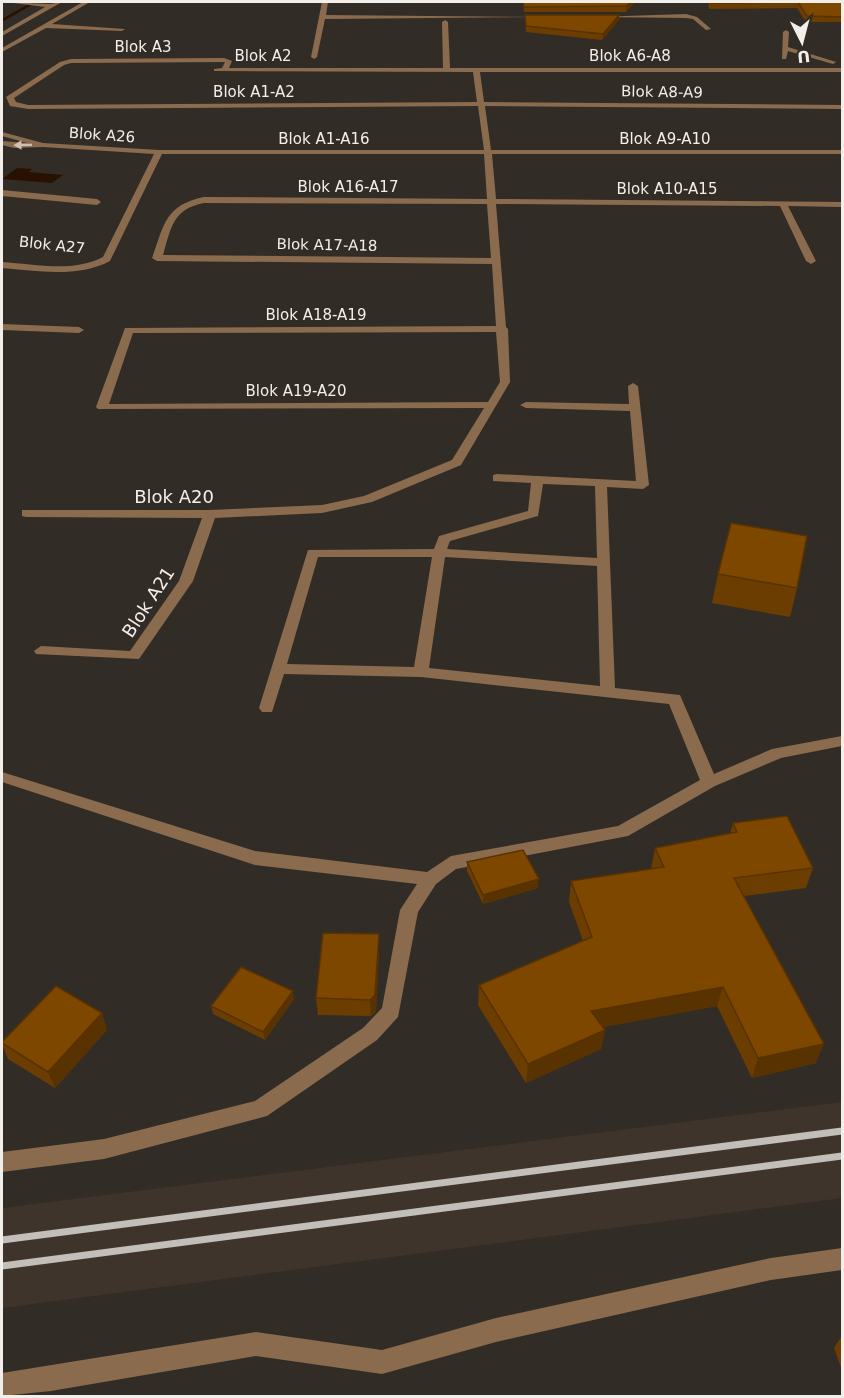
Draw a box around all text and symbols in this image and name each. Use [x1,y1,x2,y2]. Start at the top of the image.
north arrow [772,12,832,72]
street label: Blok A3 [115,38,171,56]
text: U [796,46,811,67]
street label: Blok A2 [235,47,291,65]
street label: Blok A6-A8 [589,47,671,65]
street label: Blok A8-A9 [621,82,703,102]
street label: Blok A1-A2 [213,83,295,101]
street label: Blok A26 [68,124,136,146]
street label: Blok A1-A16 [278,130,370,148]
street label: Blok A9-A10 [619,130,711,148]
one-way arrow [13,141,32,150]
street label: Blok A16-A17 [298,178,398,196]
street label: Blok A10-A15 [617,180,717,198]
street label: Blok A27 [18,233,86,257]
street label: Blok A17-A18 [276,235,378,255]
street label: Blok A18-A19 [266,306,366,324]
street label: Blok A19-A20 [246,382,346,400]
street label: Blok A20 [134,486,214,507]
street label: Blok A21 [117,563,179,641]

